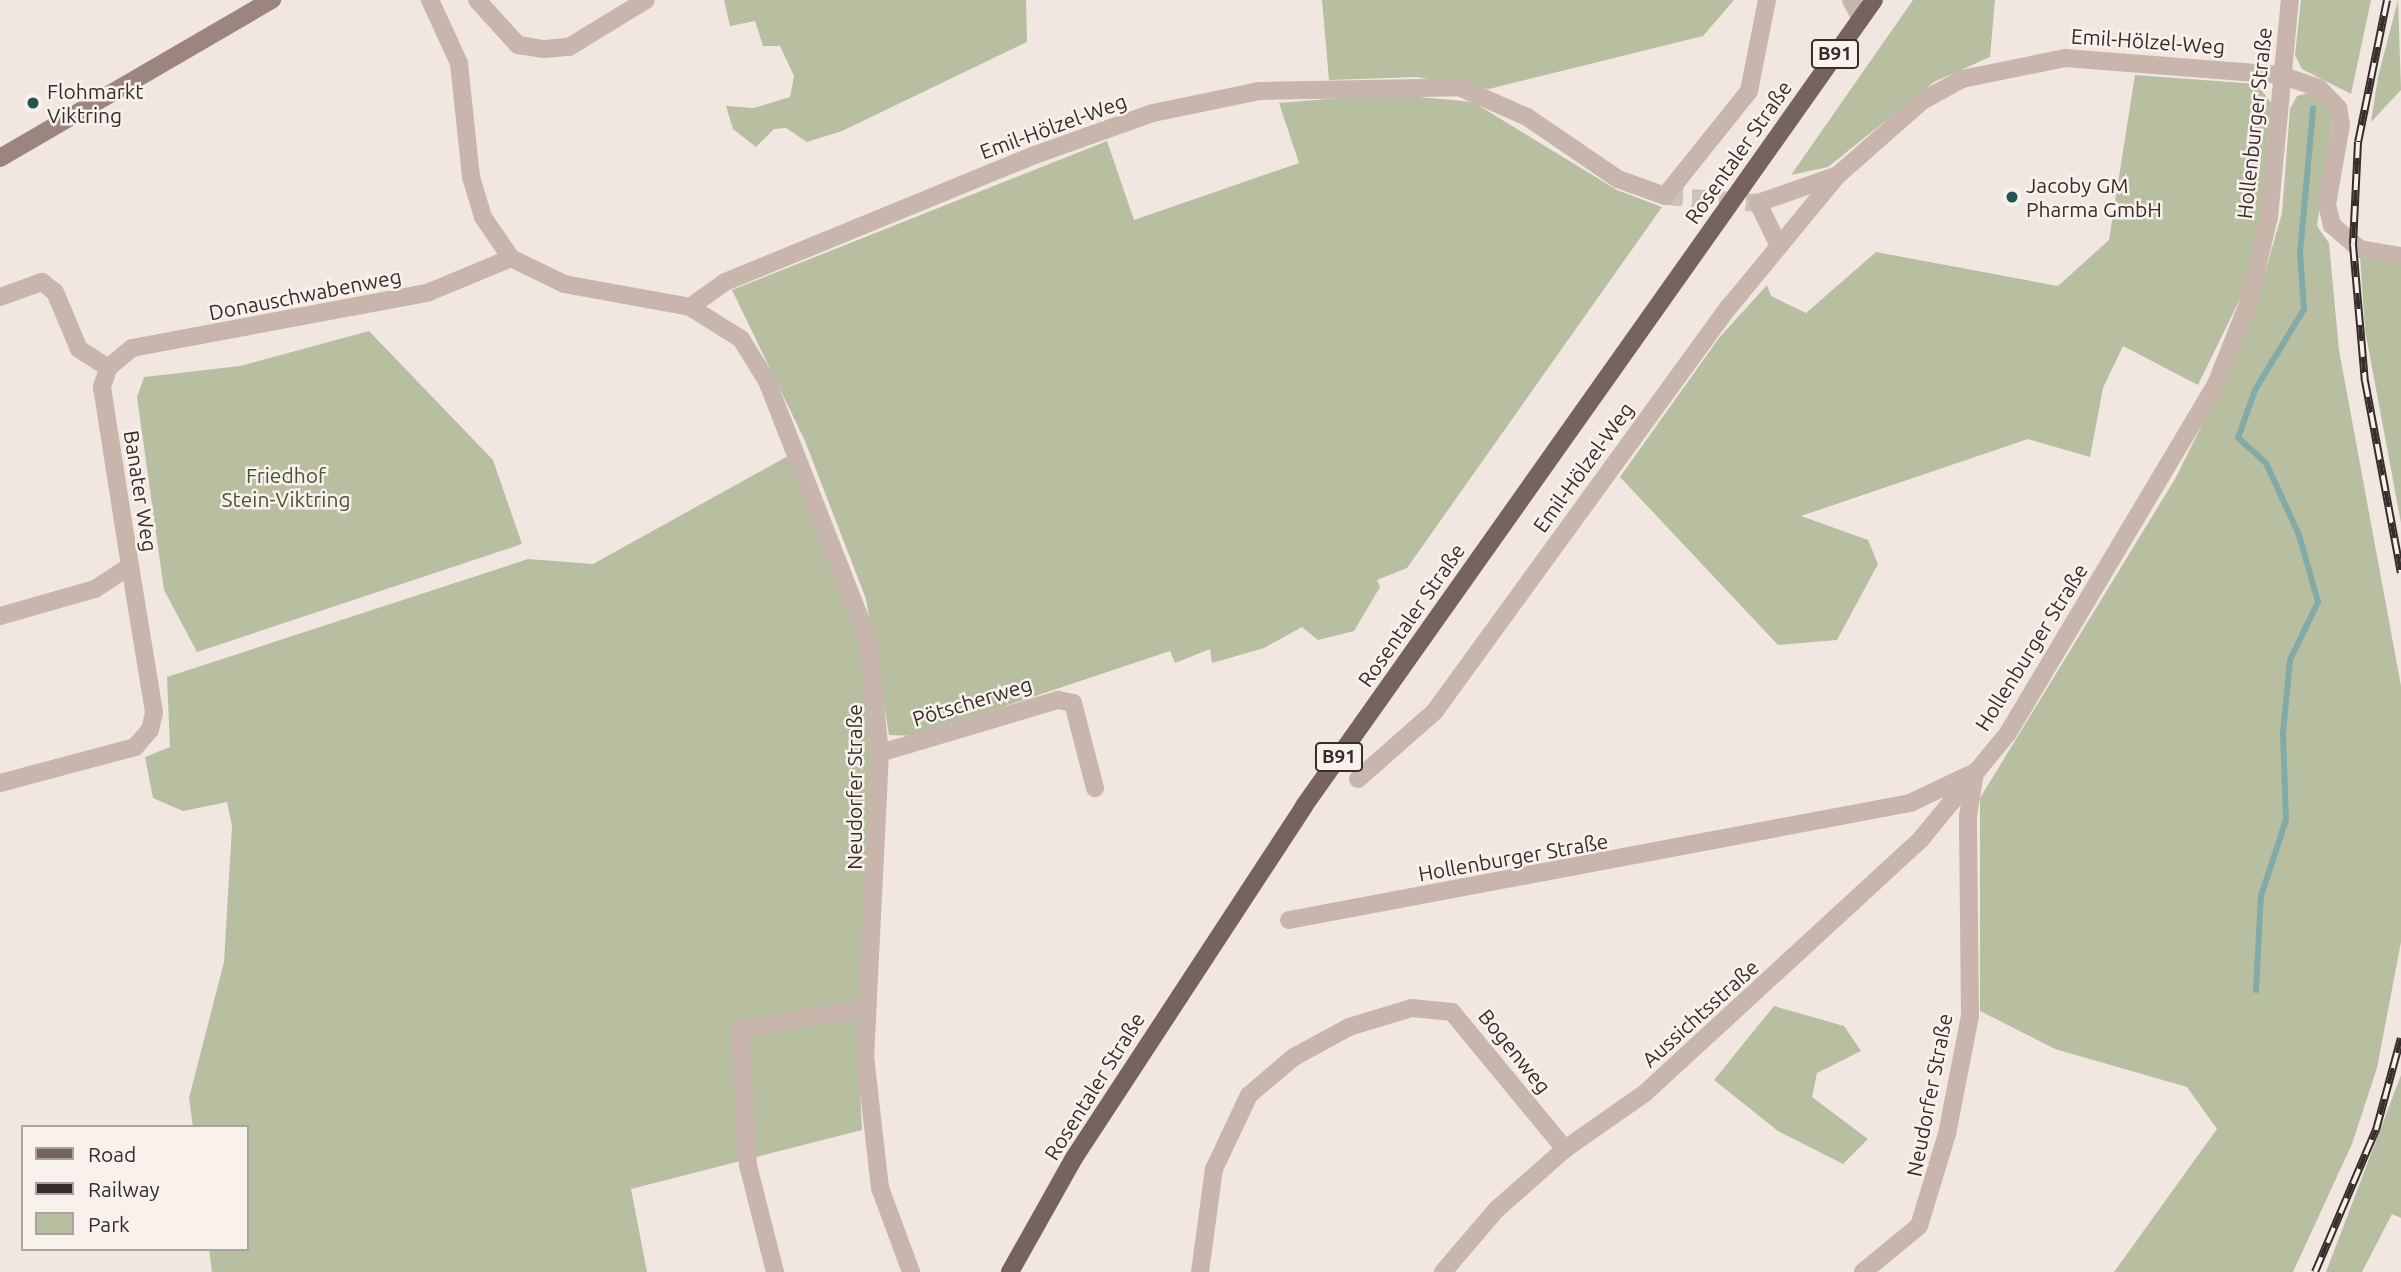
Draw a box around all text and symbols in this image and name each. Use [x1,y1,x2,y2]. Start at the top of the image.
street label: Emil-Hölzel-Weg [2070,23,2226,59]
street label: Hollenburger Straße [2231,26,2277,220]
road number: B91 [1811,38,1860,70]
street label: Rosentaler Straße [1679,75,1797,229]
place label: Flohmarkt Viktring [47,78,144,128]
street label: Emil-Hölzel-Weg [976,88,1130,164]
marker: Flohmarkt Viktring [25,95,41,111]
place label: Jacoby GM Pharma GmbH [2026,172,2162,222]
marker: Jacoby GM Pharma GmbH [2004,189,2020,205]
street label: Donauschwabenweg [207,263,403,325]
street label: Emil-Hölzel-Weg [1527,397,1639,537]
street label: Banater Weg [119,429,163,553]
park label: Friedhof Stein-Viktring [222,462,350,512]
street label: Rosentaler Straße [1352,538,1470,692]
street label: Hollenburger Straße [1969,559,2093,735]
street label: Pötscherweg [909,671,1035,731]
street label: Neudorfer Straße [841,704,867,870]
road number: B91 [1314,742,1364,772]
street label: Hollenburger Straße [1416,828,1610,886]
street label: Aussichtsstraße [1636,954,1764,1072]
street label: Bogenweg [1473,1004,1557,1098]
street label: Rosentaler Straße [1039,1008,1149,1164]
street label: Neudorfer Straße [1901,1011,1957,1179]
legend [21,1125,248,1251]
text: Road [88,1142,136,1166]
text: Railway [88,1177,160,1201]
text: Park [88,1212,130,1236]

